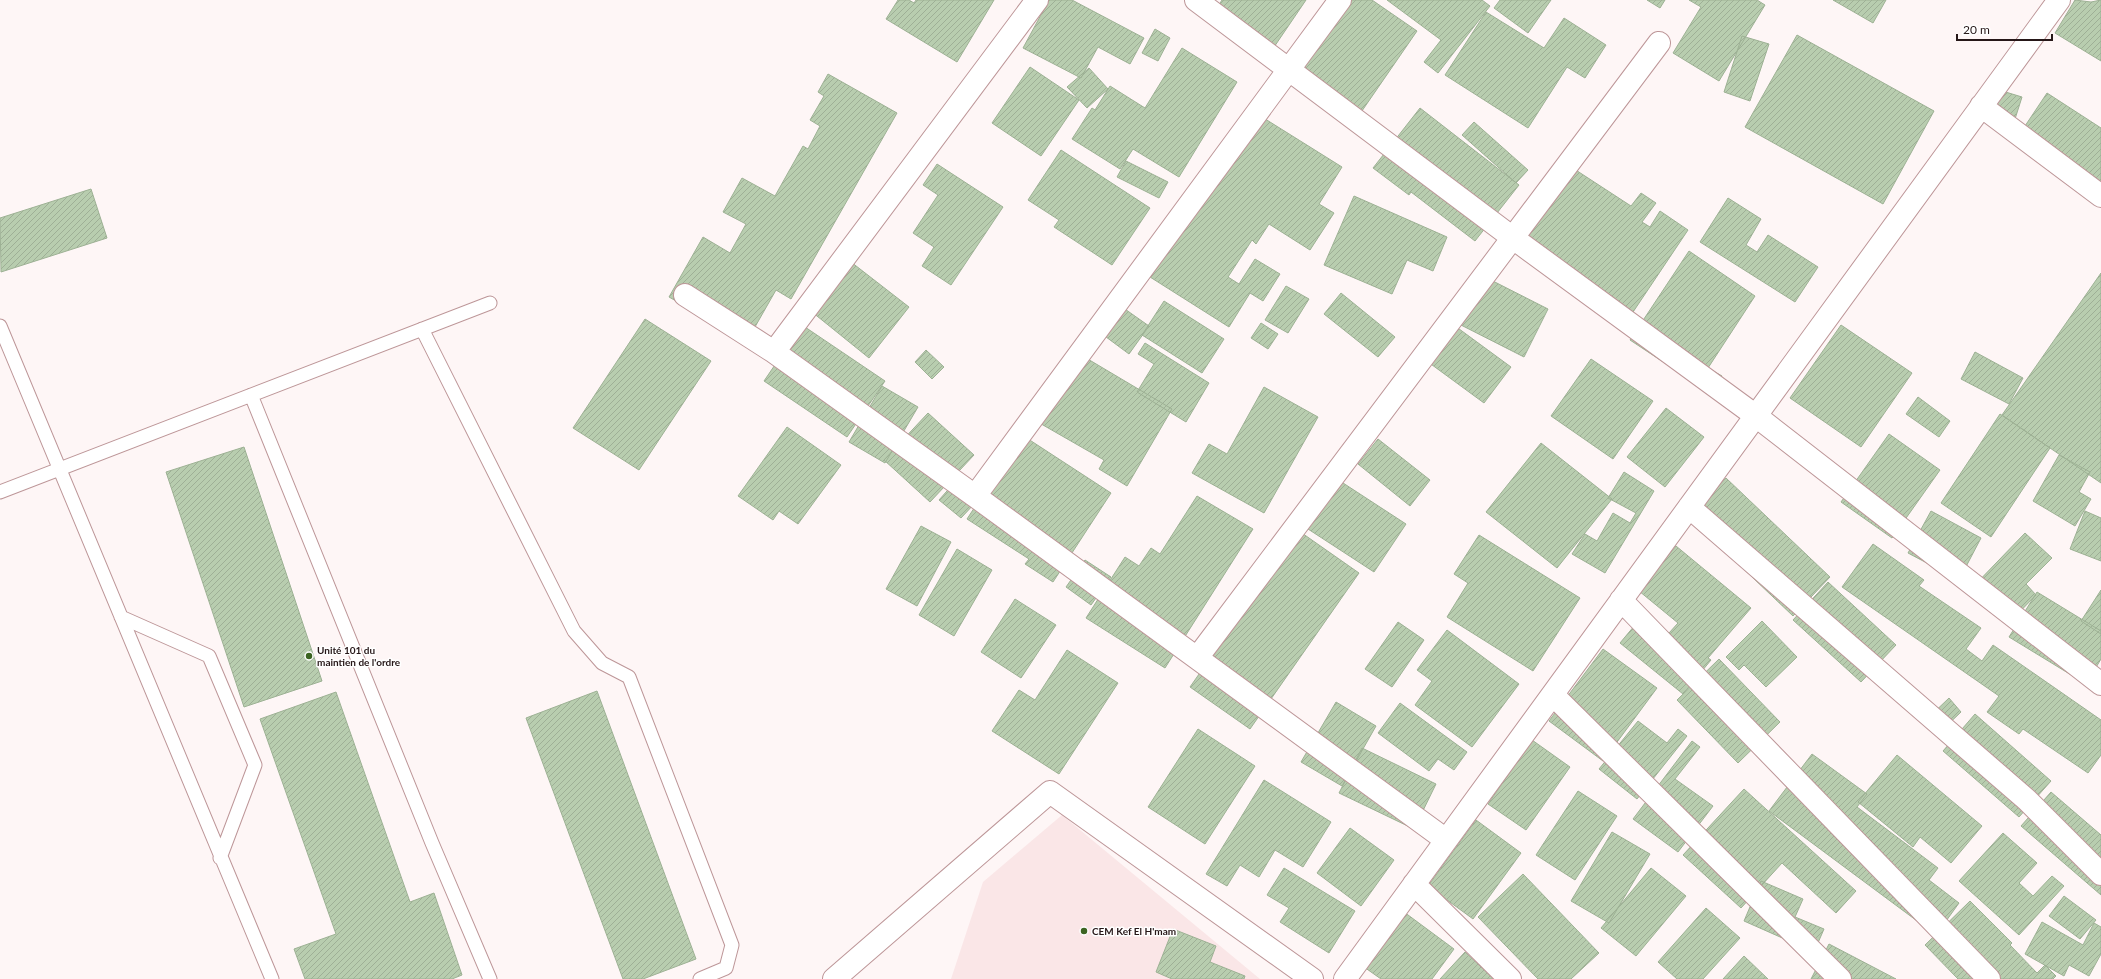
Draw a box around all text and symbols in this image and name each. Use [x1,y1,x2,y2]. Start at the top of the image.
scale bar [1957,16,2052,42]
text: 20 m [1963,22,1990,37]
place label: Unité 101 du maintien de l'ordre [317,644,401,668]
marker: Unité 101 du maintien de l'ordre [304,651,314,661]
place label: CEM Kef El H'mam [1092,925,1176,937]
marker: CEM Kef El H'mam [1079,926,1089,936]

